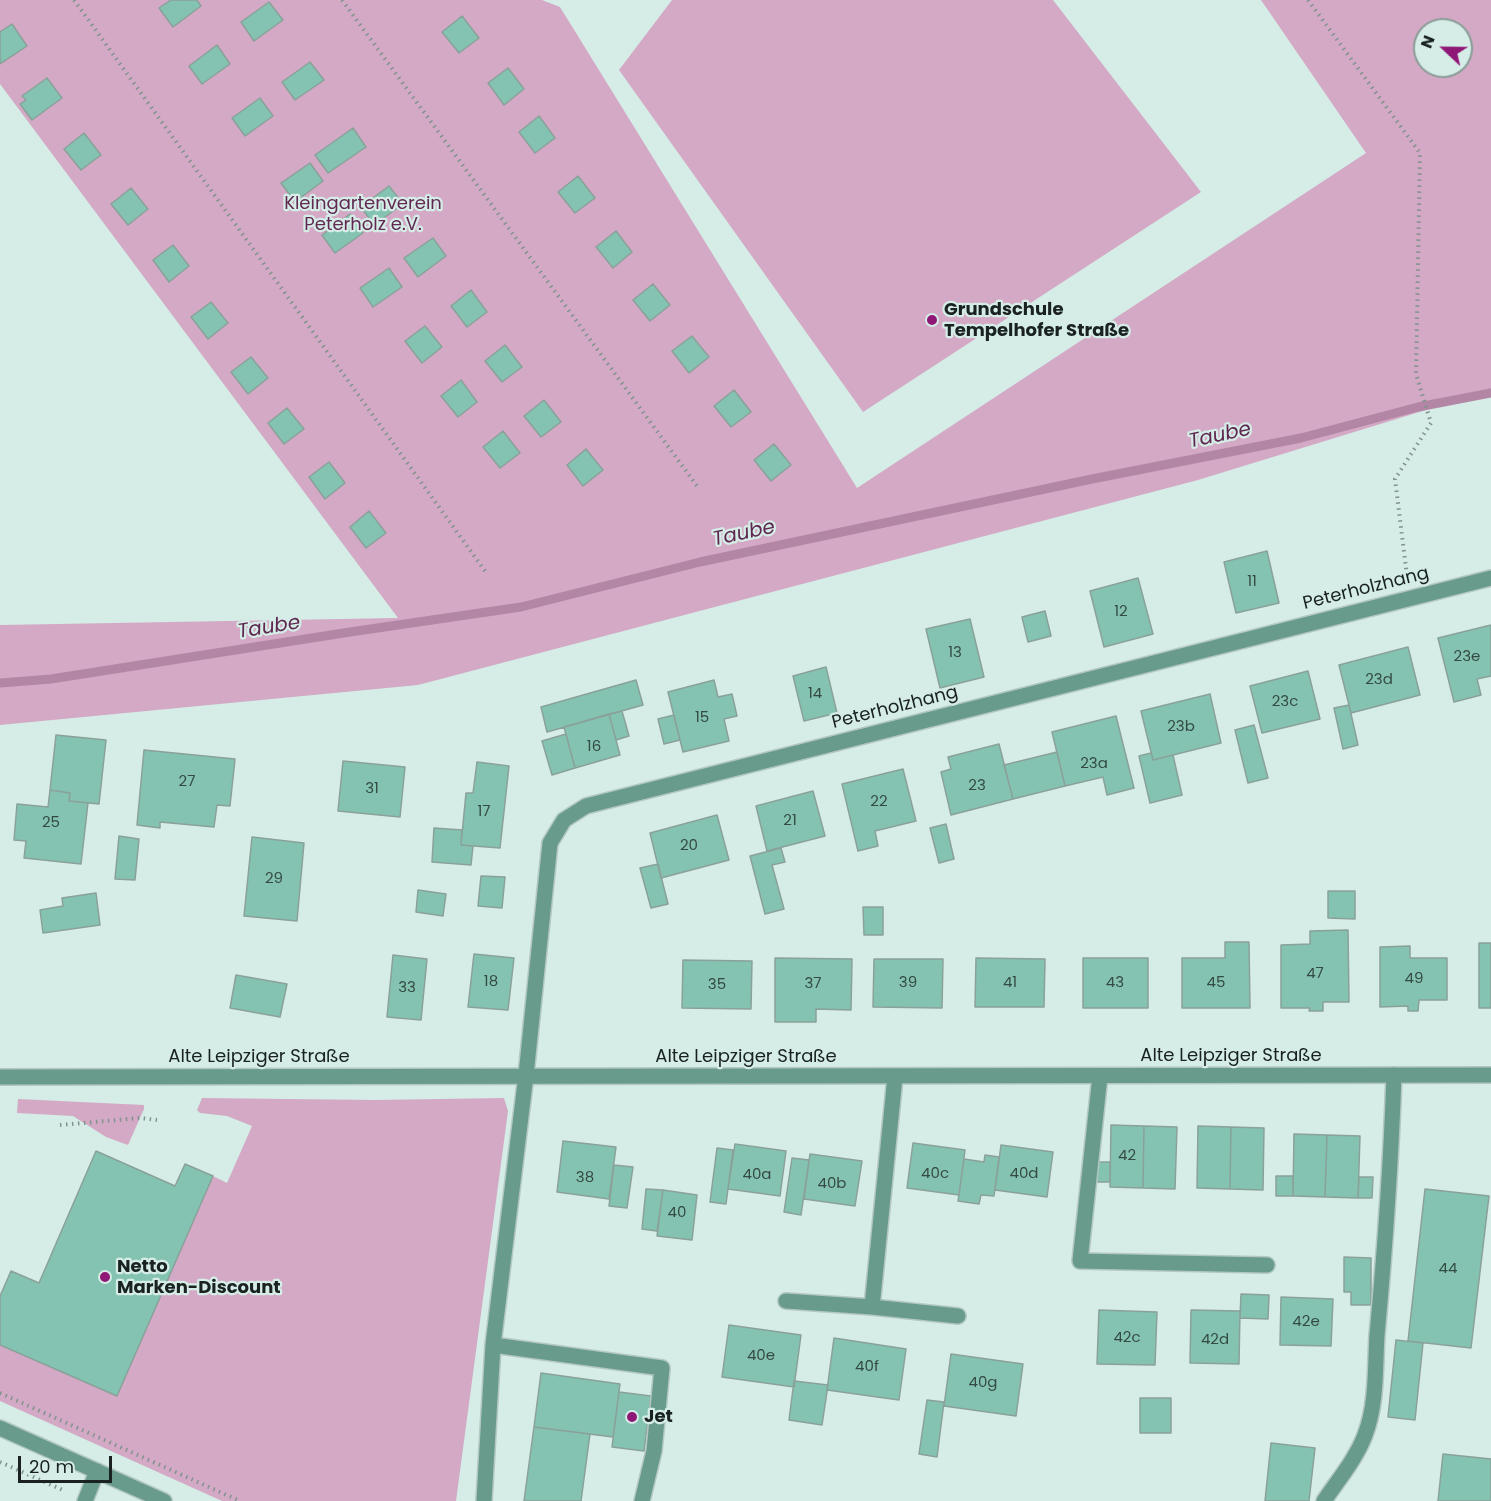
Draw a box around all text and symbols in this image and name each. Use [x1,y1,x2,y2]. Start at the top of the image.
north arrow [1413,18,1473,78]
text: N [1415,32,1441,52]
park label: Kleingartenverein Peterholz e.V. [284,193,442,236]
place label: Grundschule Tempelhofer Straße [944,299,1129,342]
marker: Grundschule Tempelhofer Straße [925,313,939,327]
water label: Taube [1187,418,1253,454]
water label: Taube [711,516,777,552]
street label: Peterholzhang [1301,563,1431,615]
house number: 11 [1247,573,1257,591]
house number: 12 [1114,603,1128,621]
water label: Taube [236,611,302,645]
house number: 13 [948,644,962,662]
house number: 23e [1454,648,1480,666]
house number: 23d [1365,671,1393,689]
street label: Peterholzhang [830,682,960,734]
house number: 14 [808,685,822,703]
house number: 23c [1272,693,1298,711]
house number: 15 [695,709,709,727]
house number: 23b [1167,718,1195,736]
house number: 16 [587,738,601,756]
house number: 23a [1080,755,1108,773]
house number: 27 [179,773,195,791]
house number: 23 [968,777,986,795]
house number: 31 [365,780,379,798]
house number: 22 [870,793,888,811]
house number: 17 [478,803,490,821]
house number: 21 [783,812,797,830]
house number: 25 [42,814,60,832]
house number: 20 [680,837,698,855]
house number: 29 [265,870,283,888]
house number: 47 [1306,965,1324,983]
house number: 49 [1405,970,1423,988]
house number: 18 [484,973,498,991]
house number: 39 [899,974,917,992]
house number: 41 [1003,974,1017,992]
house number: 43 [1106,974,1124,992]
house number: 45 [1207,974,1225,992]
house number: 37 [804,975,822,993]
house number: 35 [708,976,726,994]
house number: 33 [398,979,416,997]
street label: Alte Leipziger Straße [1140,1045,1322,1067]
street label: Alte Leipziger Straße [168,1046,350,1068]
street label: Alte Leipziger Straße [655,1046,837,1068]
house number: 42 [1118,1147,1136,1165]
house number: 40c [921,1165,949,1183]
house number: 40d [1010,1165,1038,1183]
house number: 40a [743,1166,771,1184]
house number: 38 [576,1169,594,1187]
house number: 40b [818,1175,846,1193]
house number: 40 [668,1204,686,1222]
place label: Netto Marken-Discount [117,1256,281,1298]
house number: 44 [1439,1260,1457,1278]
marker: Netto Marken-Discount [98,1270,112,1284]
house number: 42e [1292,1313,1320,1331]
house number: 42c [1113,1329,1141,1347]
house number: 42d [1201,1331,1229,1349]
house number: 40e [747,1347,775,1365]
house number: 40f [855,1358,879,1376]
house number: 40g [969,1374,997,1392]
place label: Jet [644,1406,673,1428]
marker: Jet [625,1410,639,1424]
scale bar [21,1444,116,1482]
text: 20 m [29,1454,74,1479]

